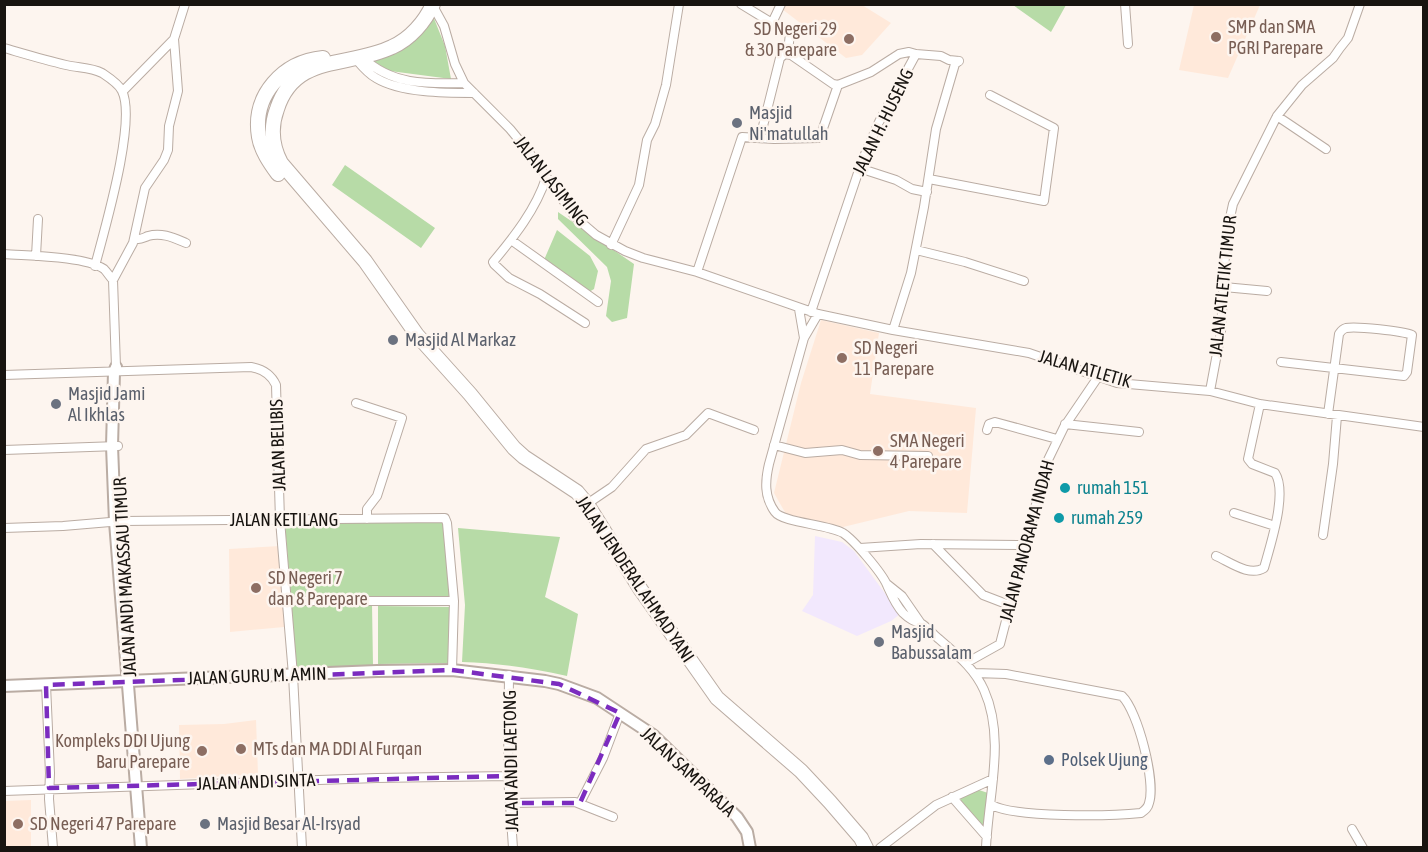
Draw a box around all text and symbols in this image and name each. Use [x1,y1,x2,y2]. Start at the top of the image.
place label: SMP dan SMA PGRI Parepare [1228,16,1323,58]
place label: SD Negeri 29 & 30 Parepare [745,18,837,60]
marker: SMP dan SMA PGRI Parepare [1209,30,1223,44]
marker: SD Negeri 29 & 30 Parepare [842,32,856,46]
street label: JALAN H. HUSENG [848,65,917,179]
place label: Masjid Ni'matullah [749,102,829,144]
marker: Masjid Ni'matullah [730,116,744,130]
street label: JALAN LASIMING [510,132,593,230]
street label: JALAN ATLETIK TIMUR [1205,214,1240,358]
place label: Masjid Al Markaz [405,329,516,350]
marker: Masjid Al Markaz [386,333,400,347]
place label: SD Negeri 11 Parepare [854,337,934,379]
street label: JALAN ATLETIK [1036,345,1134,392]
marker: SD Negeri 11 Parepare [835,351,849,365]
place label: Masjid Jami Al Ikhlas [68,383,145,425]
marker: Masjid Jami Al Ikhlas [49,397,63,411]
street label: JALAN BELIBIS [265,398,290,491]
place label: SMA Negeri 4 Parepare [890,430,965,472]
marker: SMA Negeri 4 Parepare [871,444,885,458]
street label: JALAN PANORAMA INDAH [995,457,1058,624]
street label: JALAN ANDI MAKASSAU TIMUR [109,477,140,677]
place label: rumah 151 [1077,477,1149,498]
marker: rumah 151 [1058,481,1072,495]
street label: JALAN JENDERAL AHMAD YANI [572,491,699,666]
place label: rumah 259 [1071,507,1143,528]
street label: JALAN KETILANG [230,509,338,530]
marker: rumah 259 [1052,511,1066,525]
place label: SD Negeri 7 dan 8 Parepare [268,567,368,609]
marker: SD Negeri 7 dan 8 Parepare [249,581,263,595]
place label: Masjid Babussalam [891,621,972,663]
marker: Masjid Babussalam [872,635,886,649]
street label: JALAN GURU M. AMIN [187,663,327,688]
street label: JALAN ANDI LAETONG [499,690,522,832]
street label: JALAN SAMPARAJA [637,723,740,821]
place label: Kompleks DDI Ujung Baru Parepare [55,730,190,772]
place label: MTs dan MA DDI Al Furqan [253,738,422,759]
marker: MTs dan MA DDI Al Furqan [234,742,248,756]
marker: Kompleks DDI Ujung Baru Parepare [195,744,209,758]
place label: Polsek Ujung [1061,749,1148,770]
marker: Polsek Ujung [1042,753,1056,767]
street label: JALAN ANDI SINTA [196,769,316,794]
place label: SD Negeri 47 Parepare [30,813,176,834]
place label: Masjid Besar Al-Irsyad [217,813,361,834]
marker: SD Negeri 47 Parepare [11,817,25,831]
marker: Masjid Besar Al-Irsyad [198,817,212,831]

